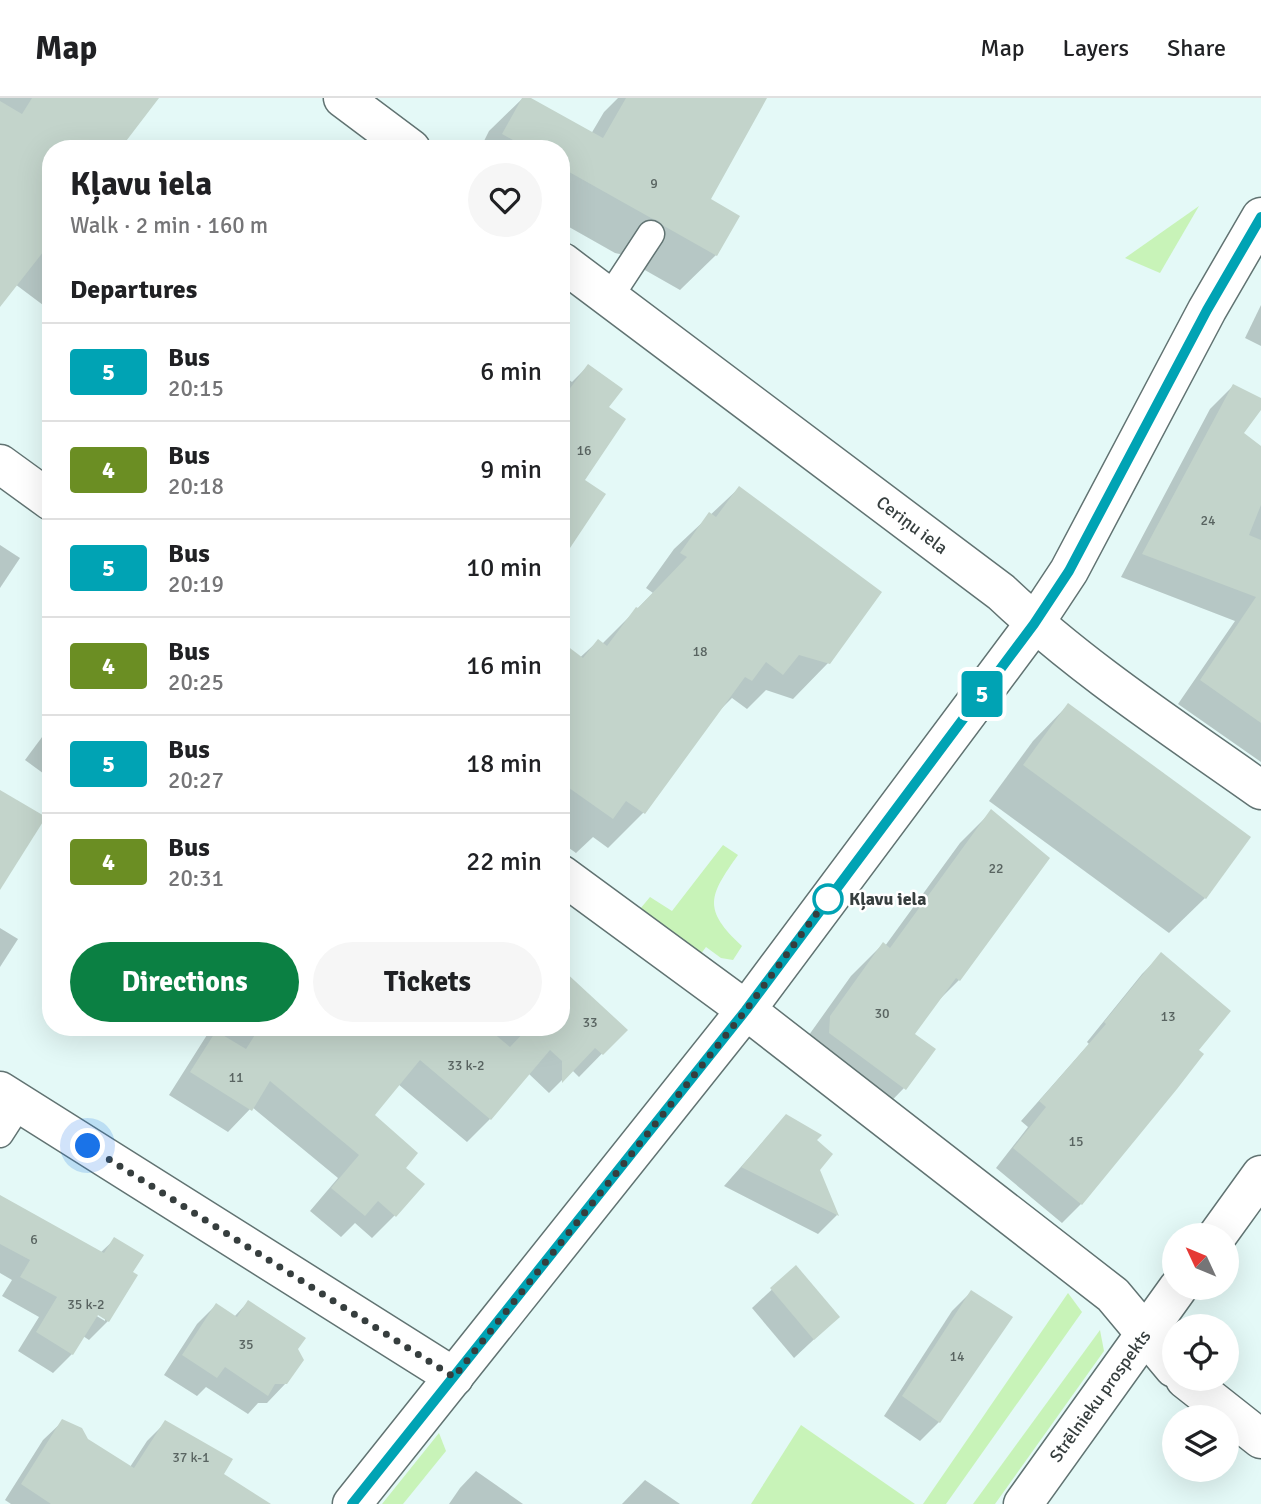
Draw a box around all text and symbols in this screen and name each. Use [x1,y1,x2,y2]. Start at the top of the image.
text: Map [35,28,97,69]
text: Map [980,33,1025,63]
text: Layers [1063,33,1129,63]
text: Share [1167,33,1226,63]
button: heart [468,163,542,237]
text: Kļavu iela [70,164,212,205]
house number: 9 [650,175,658,192]
text: Walk · 2 min · 160 m [70,211,268,240]
text: Departures [70,274,197,306]
text: Bus [168,342,210,374]
text: 6 min [480,356,542,388]
text: 5 [102,357,115,387]
text: 20:15 [168,374,224,403]
text: Bus [168,440,210,472]
house number: 16 [576,442,592,459]
text: 9 min [480,454,542,486]
text: 4 [102,455,115,485]
text: 20:18 [168,472,224,501]
street label: Ceriņu iela [872,491,952,559]
house number: 24 [1200,512,1216,529]
text: Bus [168,538,210,570]
text: 10 min [466,552,542,584]
text: 5 [102,553,115,583]
text: 20:19 [168,570,224,599]
text: Bus [168,636,210,668]
house number: 18 [692,643,708,660]
text: 16 min [466,650,542,682]
text: 4 [102,651,115,681]
text: 20:25 [168,668,224,697]
line badge: 5 [959,671,1005,717]
text: 5 [976,679,988,709]
text: Bus [168,734,210,766]
text: 18 min [466,748,542,780]
text: 5 [102,749,115,779]
text: 20:27 [168,766,224,795]
text: Bus [168,832,210,864]
text: 22 min [466,846,542,878]
text: 4 [102,847,115,877]
house number: 22 [988,860,1004,877]
text: 20:31 [168,864,224,893]
marker: Kļavu iela [813,884,843,914]
place label: Kļavu iela [849,888,927,911]
button: Directions [70,942,299,1022]
button: Tickets [313,942,542,1022]
house number: 30 [874,1005,890,1022]
house number: 13 [1160,1008,1176,1025]
house number: 33 [582,1014,598,1031]
house number: 33 k-2 [447,1057,485,1074]
house number: 11 [228,1069,244,1086]
your location [70,1128,105,1163]
house number: 15 [1068,1133,1084,1150]
north arrow [1162,1223,1239,1300]
map controls [1162,1223,1239,1482]
house number: 6 [30,1231,38,1248]
house number: 35 k-2 [67,1296,105,1313]
button: locate [1162,1314,1239,1391]
street label: Strēlnieku prospekts [1045,1326,1155,1466]
house number: 35 [238,1336,254,1353]
house number: 14 [949,1348,965,1365]
button: layers [1162,1405,1239,1482]
house number: 37 k-1 [172,1449,210,1466]

